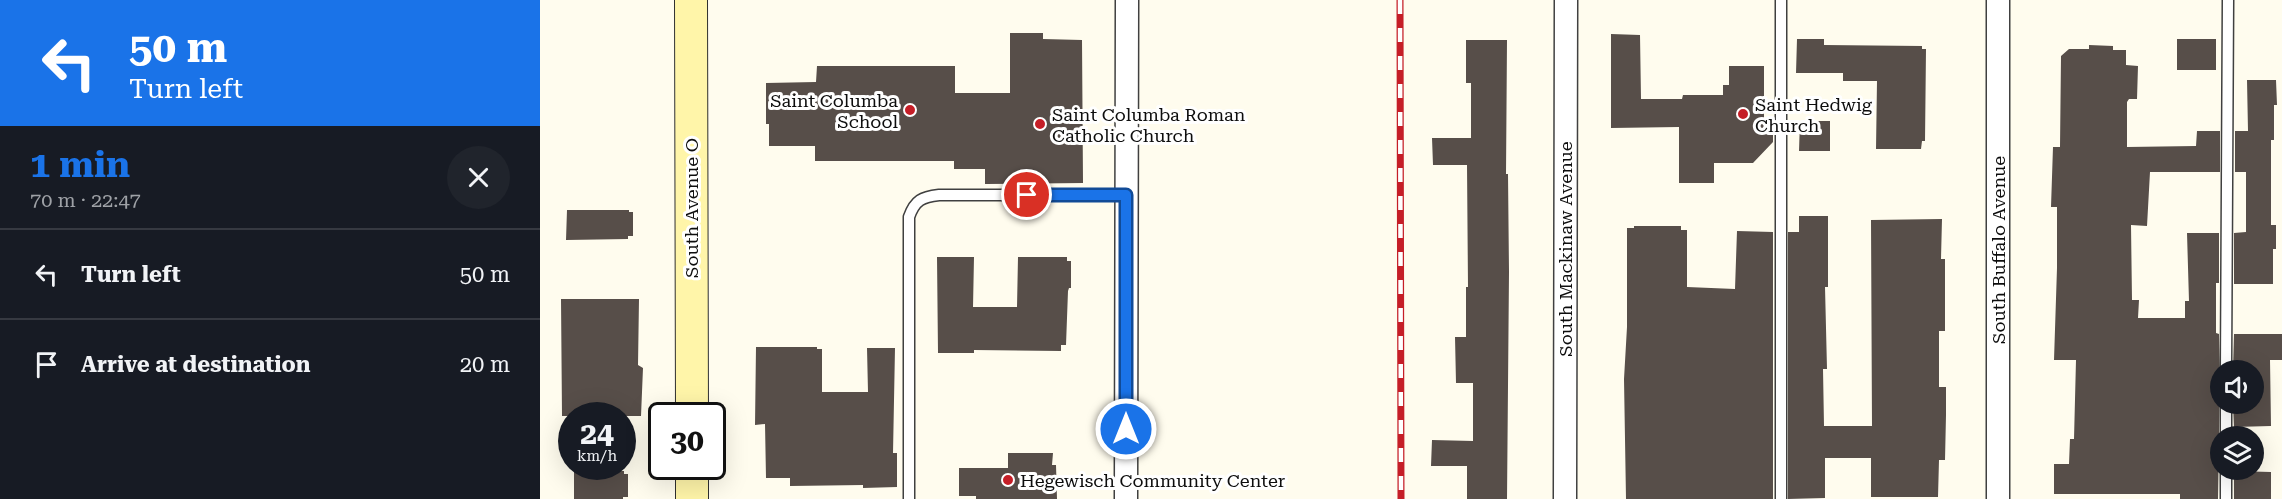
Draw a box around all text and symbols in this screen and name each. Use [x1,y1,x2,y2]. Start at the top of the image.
text: 50 m [129,23,227,72]
icon: left [30,24,108,102]
text: Turn left [129,73,243,105]
place label: Saint Columba School [770,90,898,132]
place label: Saint Hedwig Church [1755,94,1873,136]
marker: Saint Columba School [903,103,917,117]
place label: Saint Columba Roman Catholic Church [1052,104,1246,146]
marker: Saint Hedwig Church [1736,107,1750,121]
marker: Saint Columba Roman Catholic Church [1033,117,1047,131]
street label: South Avenue O [681,138,702,278]
street label: South Mackinaw Avenue [1555,141,1576,357]
text: 1 min [30,144,130,186]
button: close [447,146,510,209]
street label: South Buffalo Avenue [1988,156,2009,344]
pin [1001,169,1052,220]
icon: arrive [1010,178,1043,211]
text: 70 m · 22:47 [30,188,141,212]
icon: left [30,258,63,291]
text: Turn left [81,262,181,287]
text: 50 m [460,262,510,287]
icon: arrive [30,348,63,381]
text: Arrive at destination [81,352,310,377]
text: 20 m [460,352,510,377]
map controls [2210,360,2264,480]
button: sound [2210,360,2264,414]
position arrow [1094,397,1158,461]
speed limit sign: 30 [648,402,726,480]
text: 24 [580,416,614,451]
button: layers [2210,426,2264,480]
text: km/h [577,447,617,465]
place label: Hegewisch Community Center [1020,470,1285,491]
marker: Hegewisch Community Center [1001,473,1015,487]

